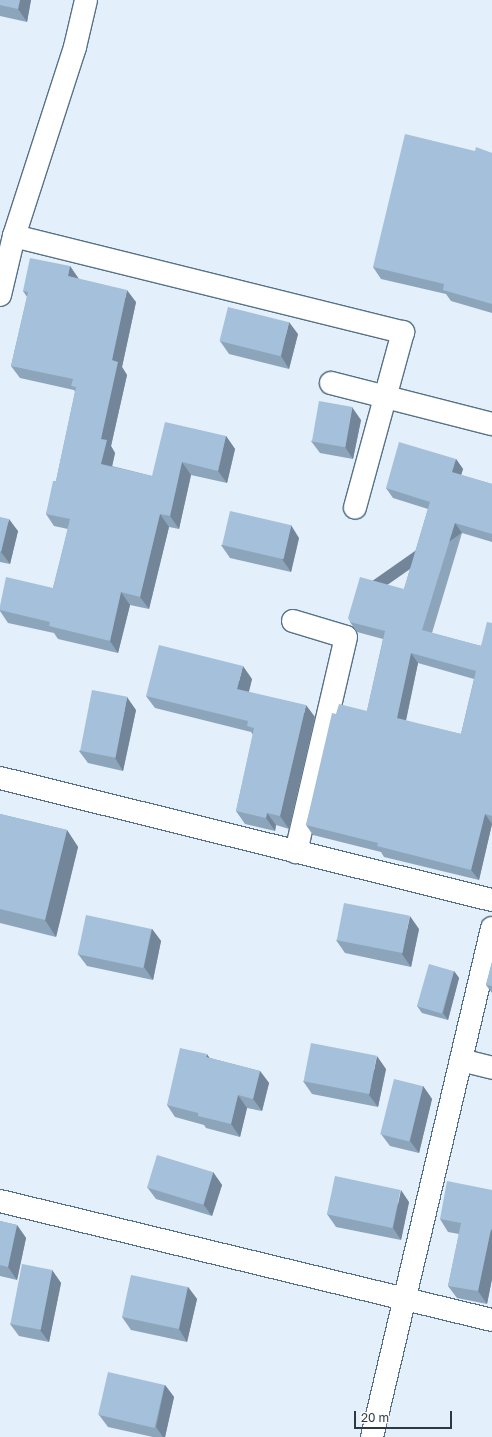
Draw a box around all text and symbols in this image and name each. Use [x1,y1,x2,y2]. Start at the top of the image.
scale bar [356,1403,454,1429]
text: 20 m [361,1410,389,1425]

